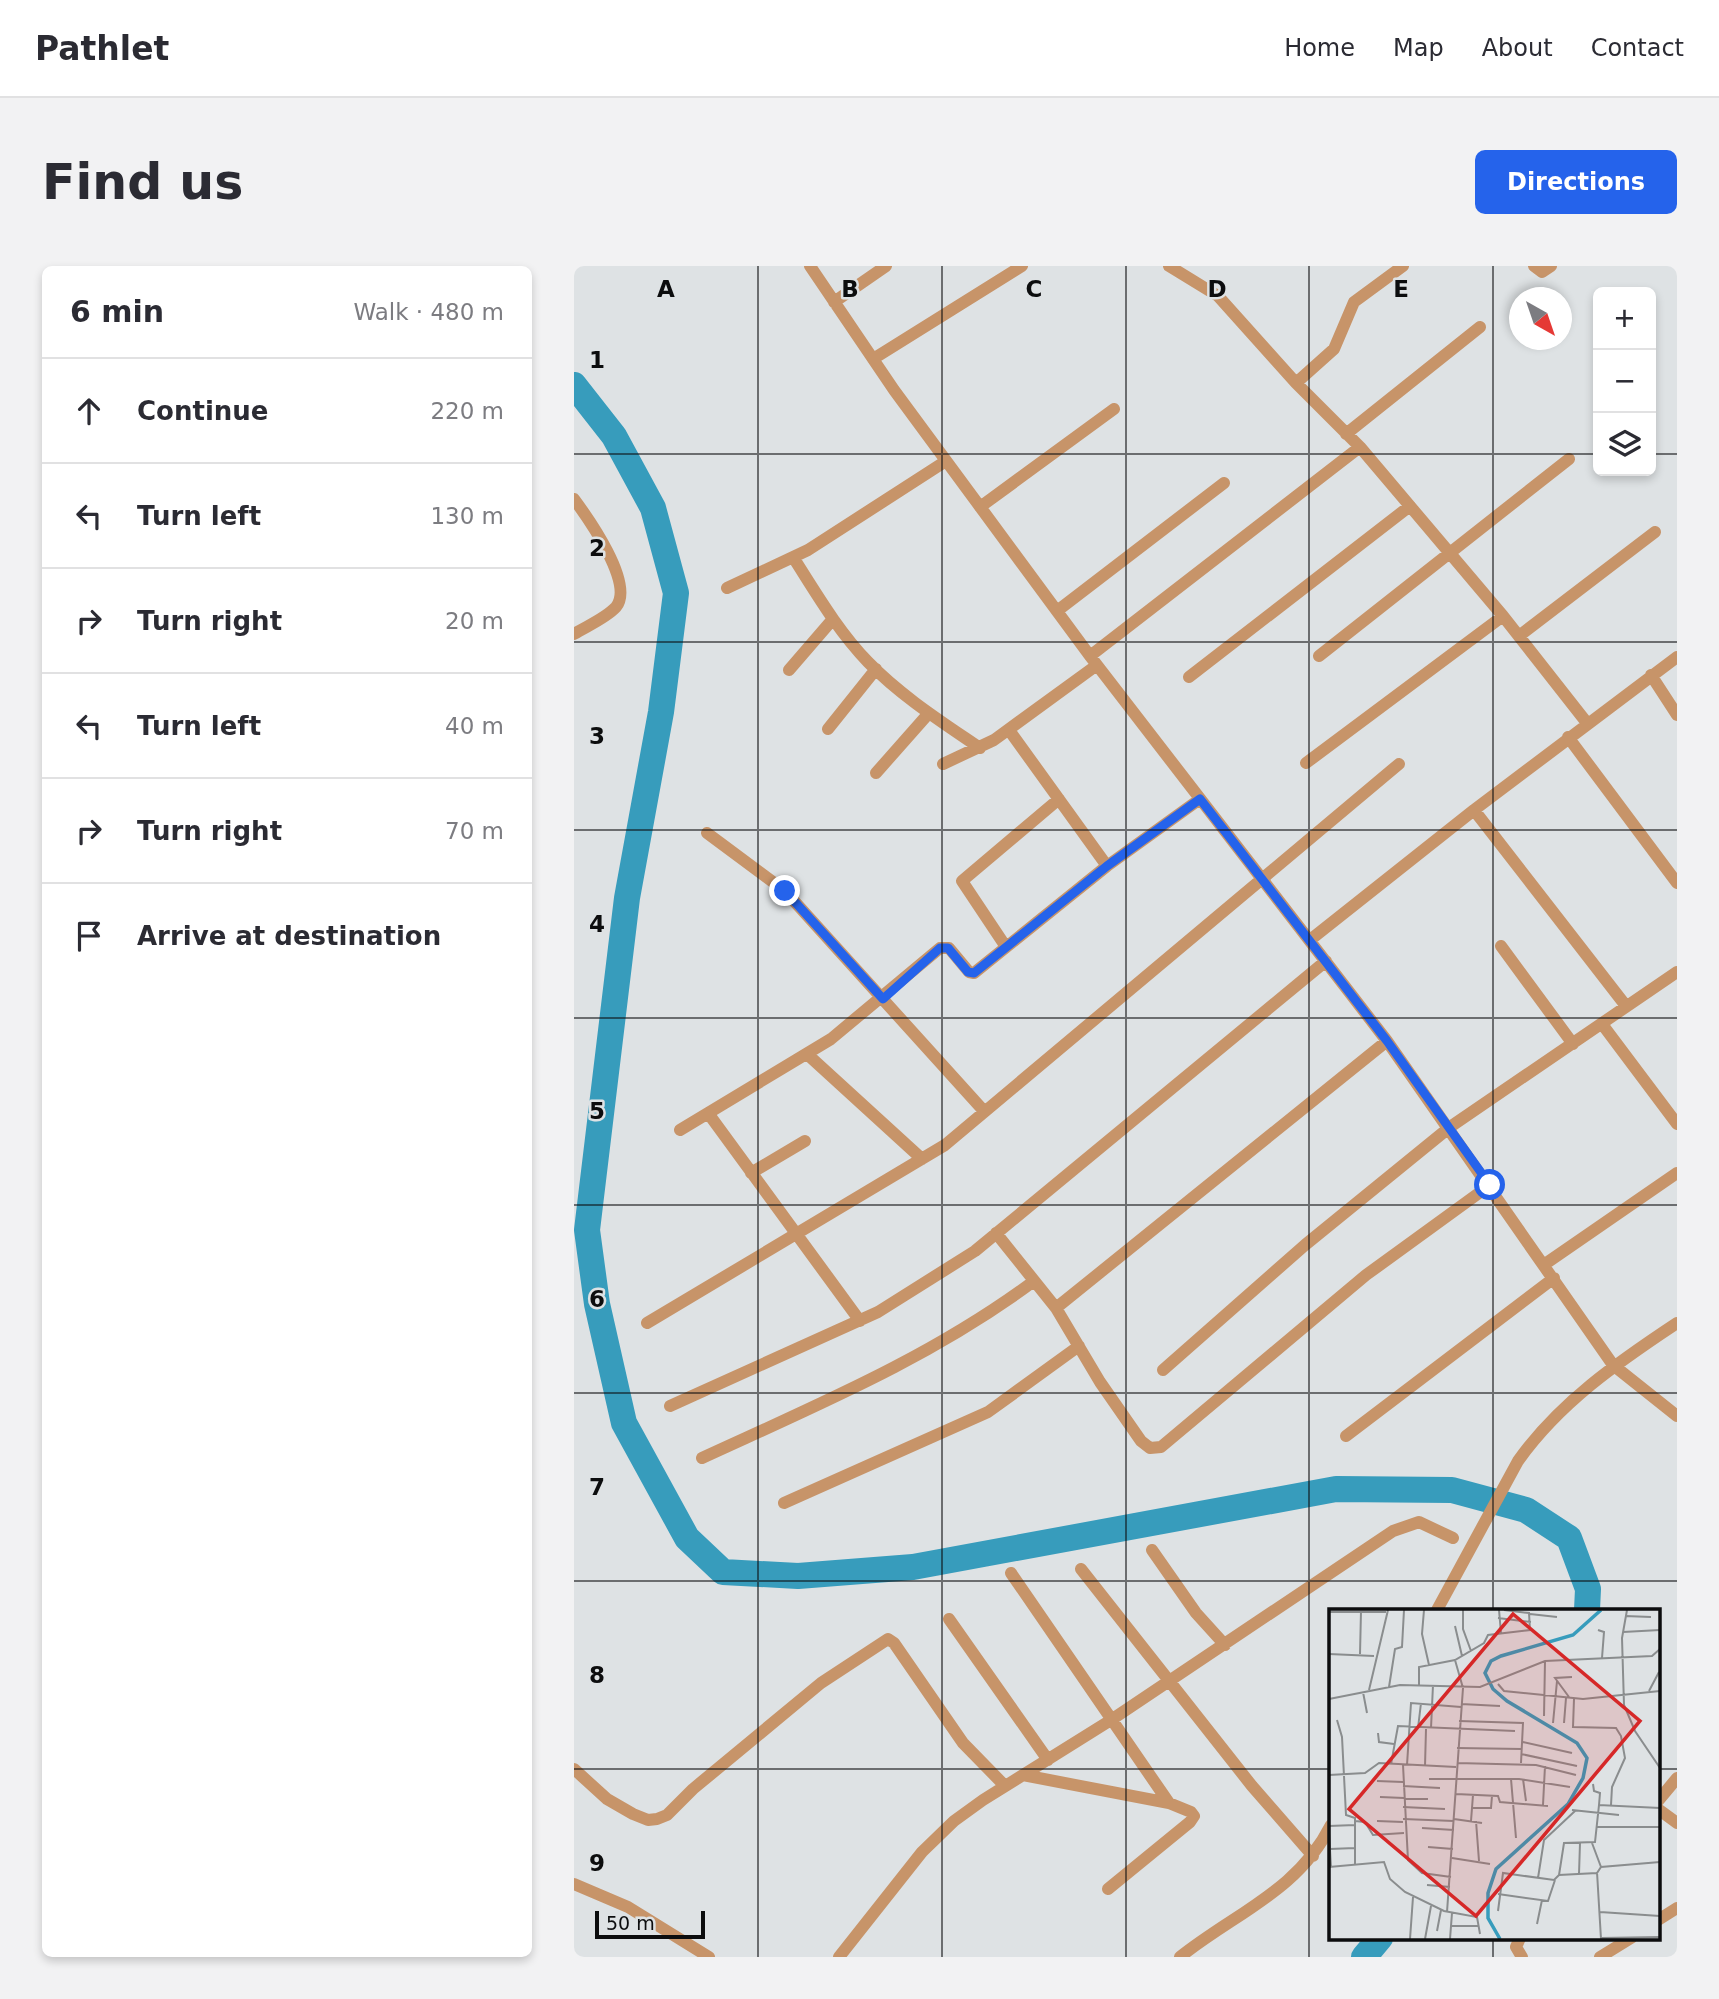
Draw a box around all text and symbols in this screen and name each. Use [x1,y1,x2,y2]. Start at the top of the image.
text: Pathlet [35,29,169,68]
text: Home [1284,34,1355,62]
text: Map [1393,34,1444,62]
text: About [1482,34,1553,62]
text: Contact [1591,34,1684,62]
button: Directions [1475,150,1677,214]
text: Find us [42,154,243,211]
text: A [657,276,675,302]
text: B [841,276,859,302]
text: C [1026,276,1042,302]
text: D [1207,276,1227,302]
text: E [1393,276,1409,302]
north arrow [1509,287,1572,350]
map controls [1593,287,1656,476]
button: + [1593,287,1656,350]
text: 6 min [70,294,164,329]
text: Walk · 480 m [353,299,504,325]
text: 1 [589,347,605,373]
button: − [1593,350,1656,413]
icon: ahead [70,392,108,430]
text: Continue [137,396,268,426]
text: 220 m [430,398,504,424]
button: layers [1593,413,1656,476]
icon: left [70,497,108,535]
text: Turn left [137,501,261,531]
text: 130 m [430,503,504,529]
text: 2 [589,535,605,561]
icon: right [70,602,108,640]
text: Turn right [137,606,282,636]
text: 20 m [445,608,504,634]
icon: left [70,707,108,745]
text: Turn left [137,711,261,741]
text: 40 m [445,713,504,739]
text: 3 [589,723,605,749]
icon: right [70,812,108,850]
text: Turn right [137,816,282,846]
text: 70 m [445,818,504,844]
route end [769,875,800,906]
text: 4 [589,911,605,937]
icon: arrive [70,917,108,955]
text: Arrive at destination [137,921,441,951]
text: 5 [589,1098,605,1124]
route start [1474,1169,1505,1200]
text: 6 [589,1286,605,1312]
text: 7 [589,1474,605,1500]
inset map [1329,1609,1660,1940]
text: 8 [589,1662,605,1688]
text: 9 [589,1850,605,1876]
scale bar [595,1908,705,1940]
text: 50 m [606,1912,655,1934]

